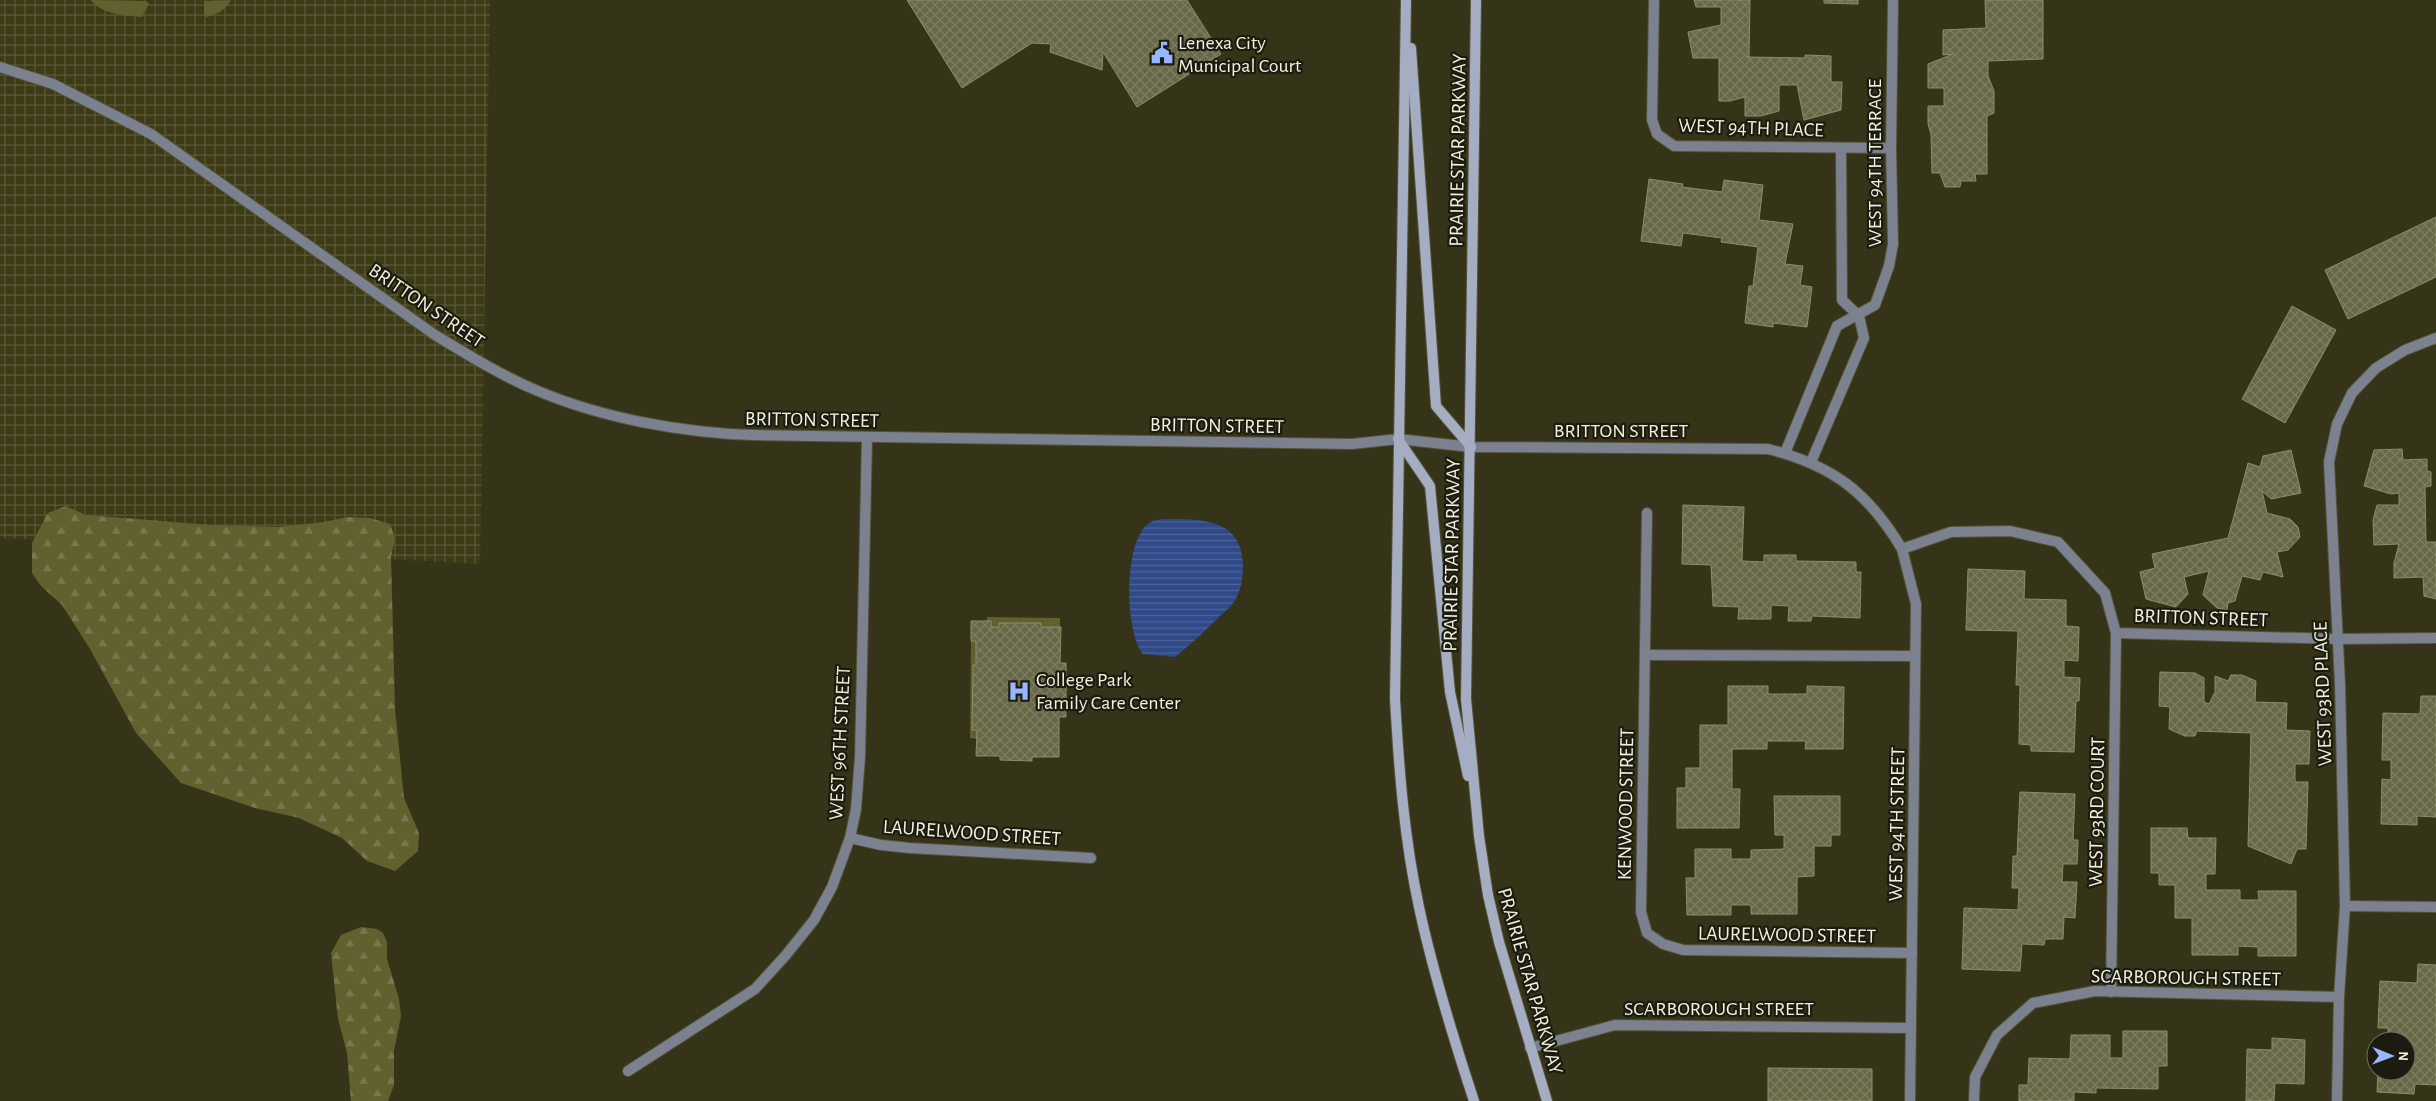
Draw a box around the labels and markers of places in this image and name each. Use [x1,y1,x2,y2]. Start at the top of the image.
place label: Lenexa City Municipal Court [1178,33,1302,76]
public building icon: Lenexa City Municipal Court [1149,40,1175,66]
place label: College Park Family Care Center [1036,670,1181,713]
hospital icon: College Park Family Care Center [1006,678,1032,704]

